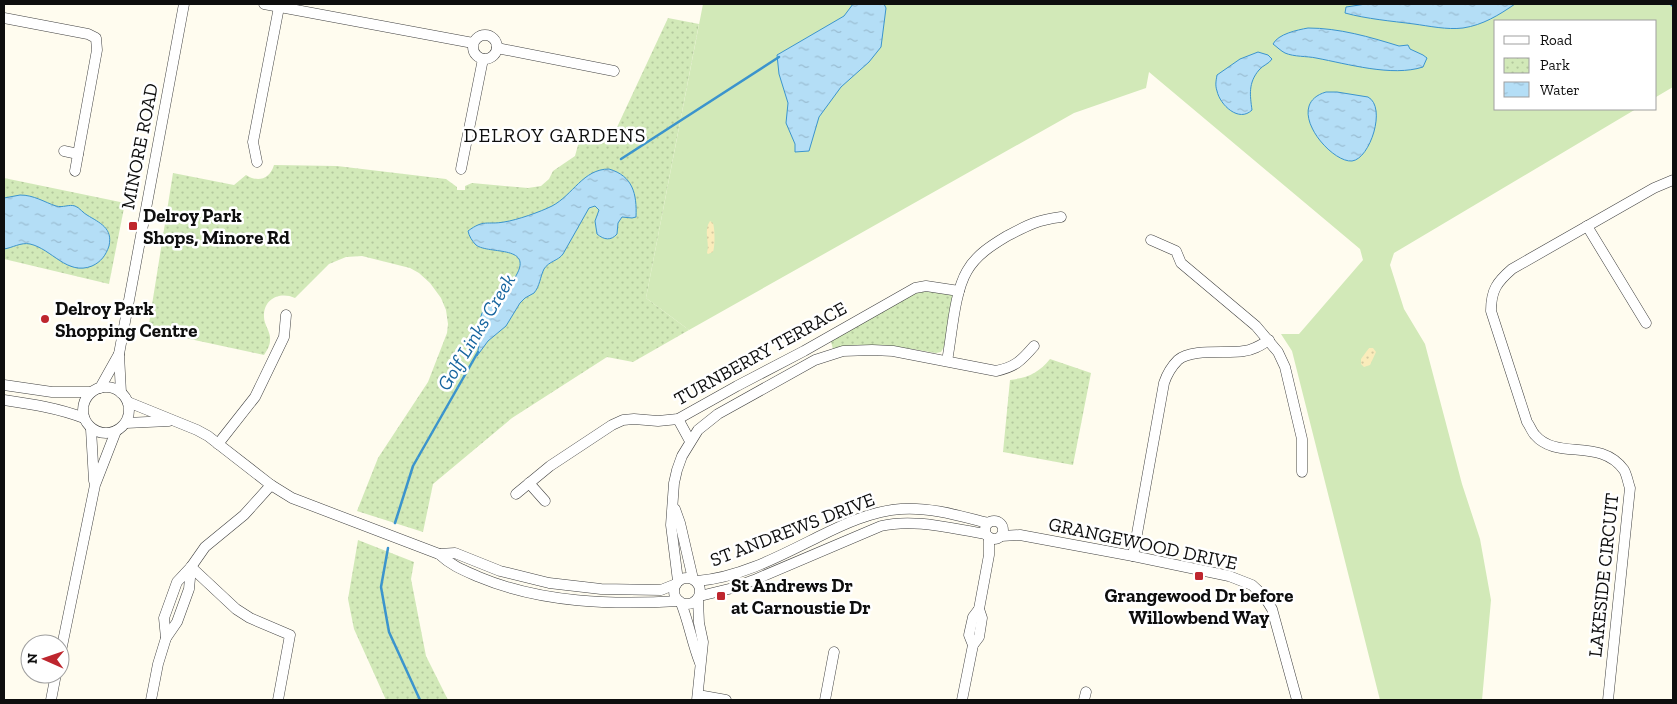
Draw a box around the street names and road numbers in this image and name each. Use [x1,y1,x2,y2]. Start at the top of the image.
street label: MINORE ROAD [116,81,163,211]
street label: TURNBERRY TERRACE [670,296,850,410]
street label: ST ANDREWS DRIVE [707,488,878,571]
street label: LAKESIDE CIRCUIT [1583,492,1624,658]
street label: GRANGEWOOD DRIVE [1046,512,1239,575]

